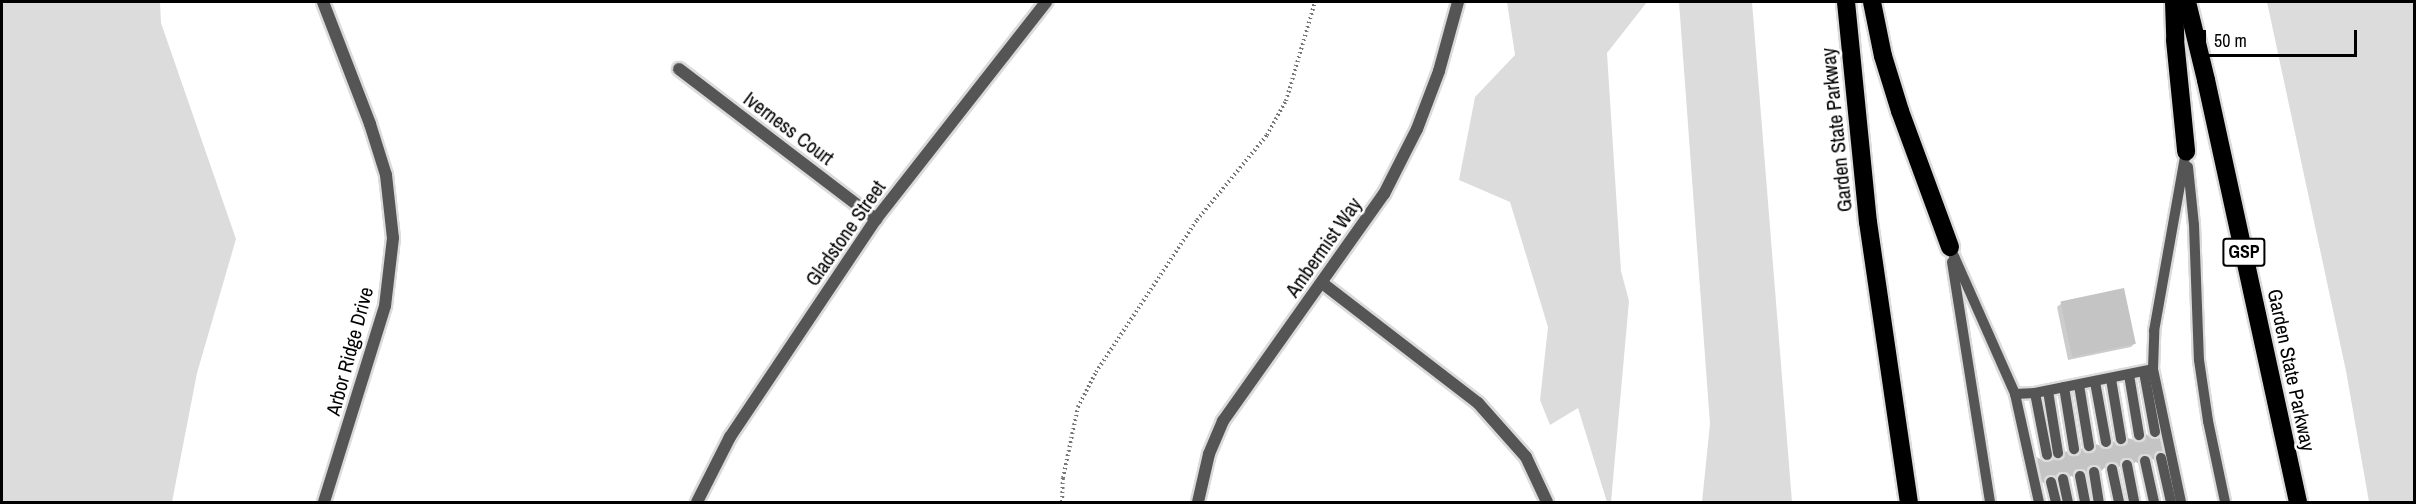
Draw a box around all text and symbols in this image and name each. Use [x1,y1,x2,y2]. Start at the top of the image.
scale bar [2206,18,2360,56]
text: 50 m [2214,28,2247,53]
street label: Garden State Parkway [1815,47,1857,213]
street label: Iverness Court [739,86,839,170]
street label: Gladstone Street [800,176,890,290]
street label: Ambermist Way [1280,193,1366,301]
road number: GSP [2222,237,2266,267]
street label: Arbor Ridge Drive [320,284,378,418]
street label: Garden State Parkway [2263,287,2321,453]

